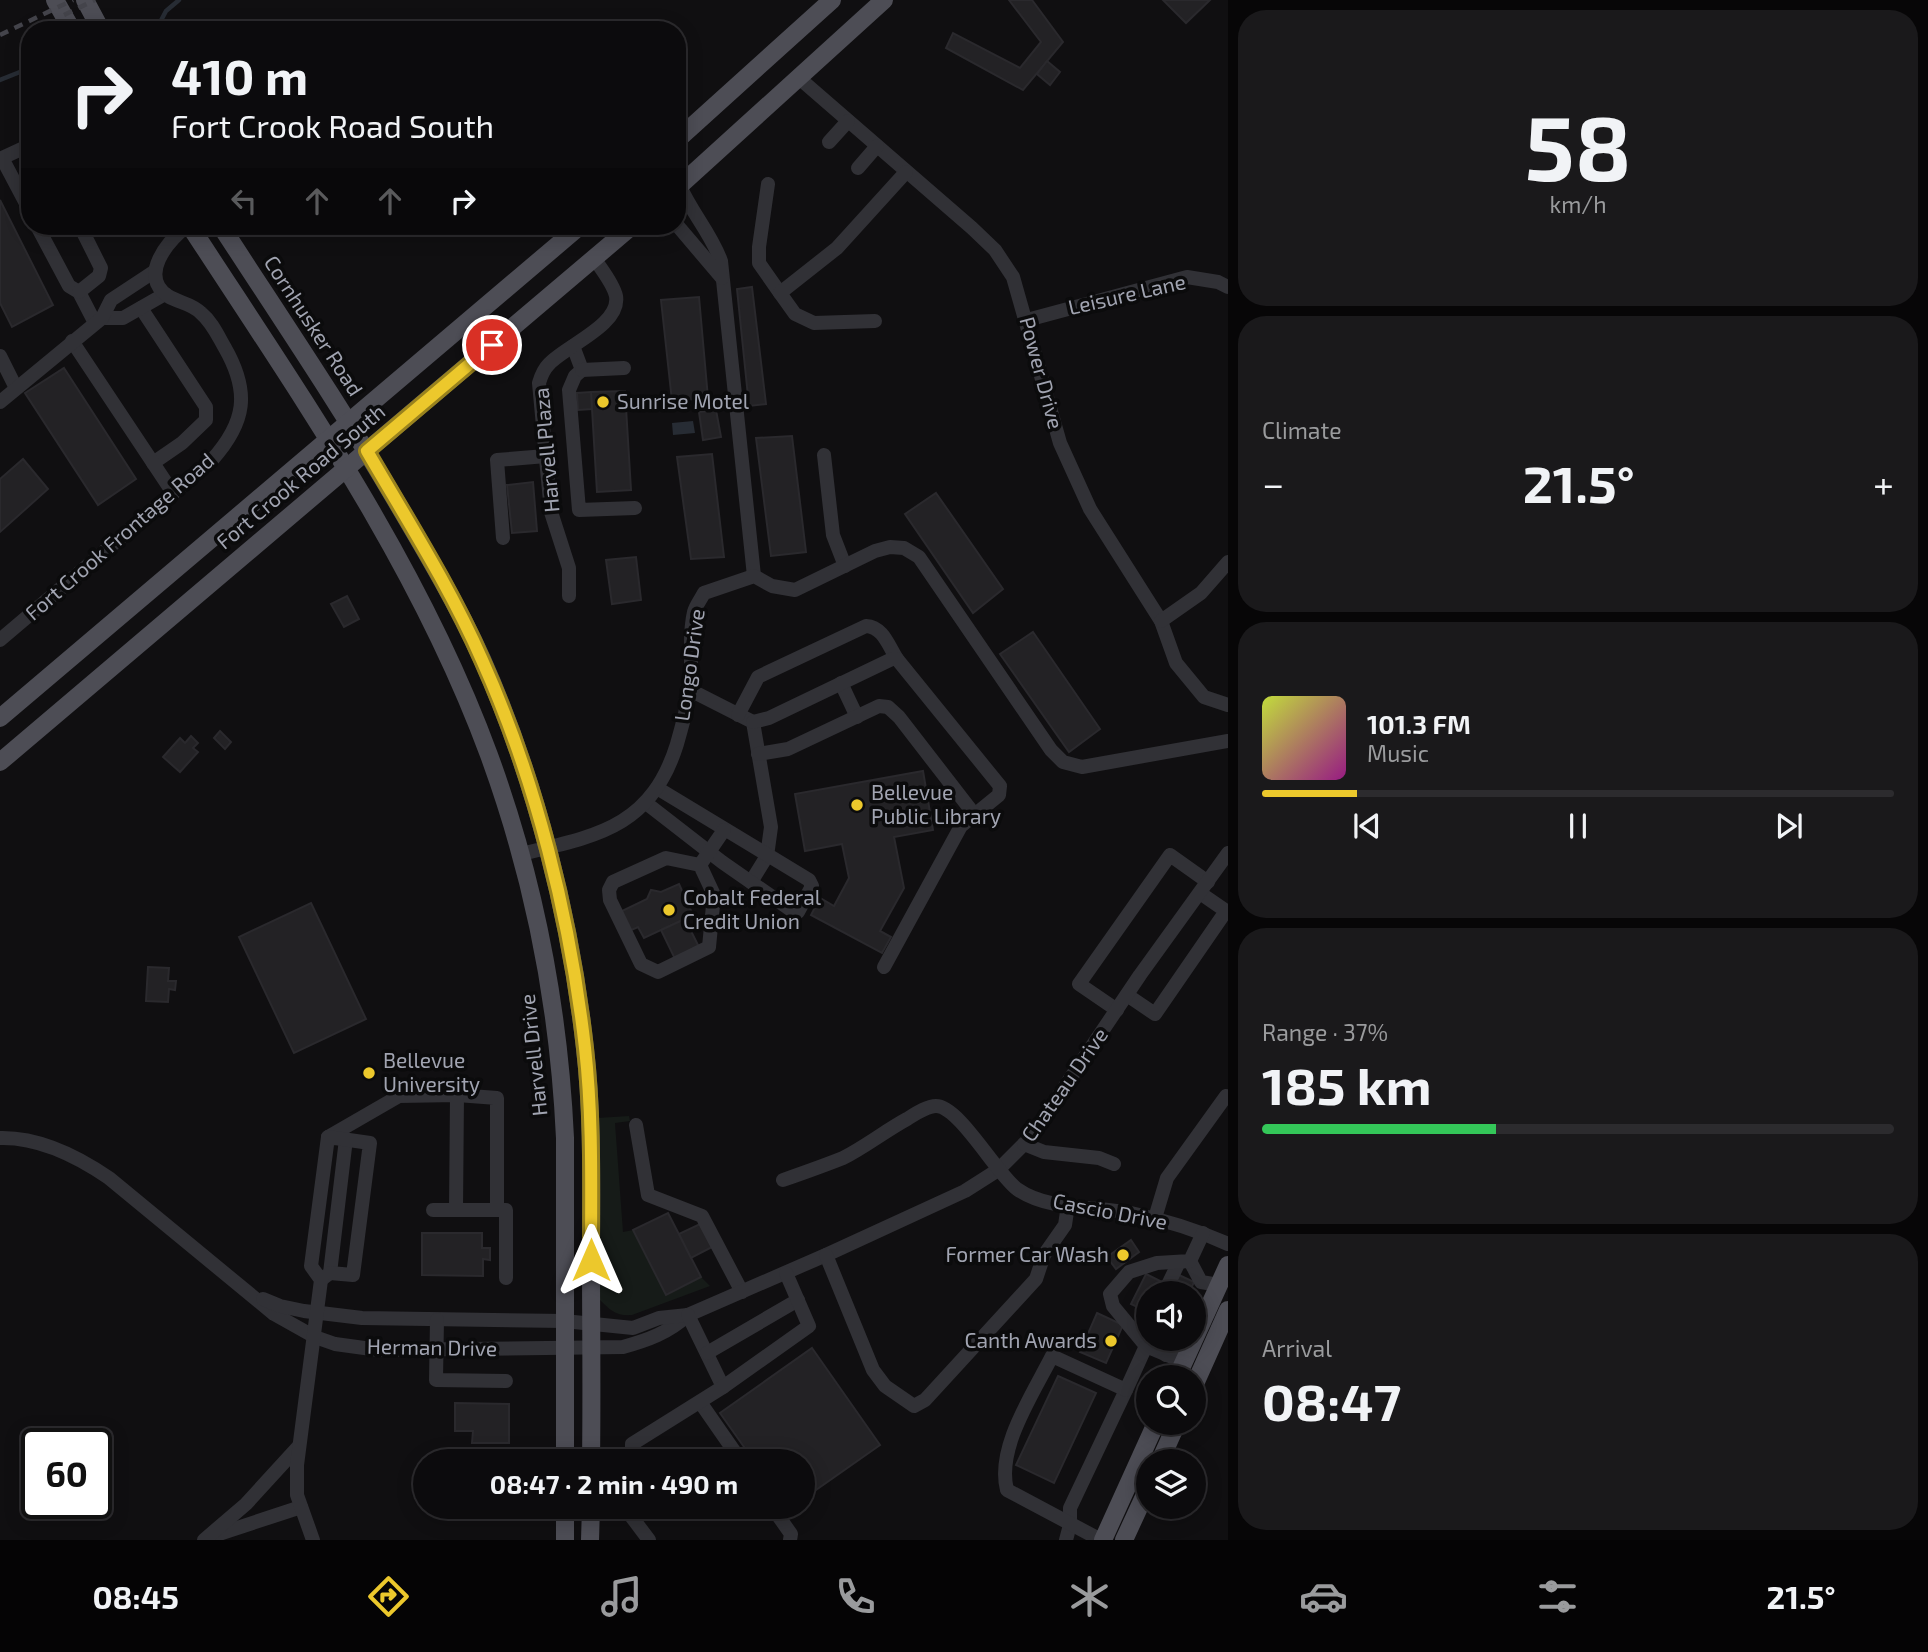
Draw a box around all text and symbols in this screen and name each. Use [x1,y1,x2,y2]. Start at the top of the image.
text: 410 m [171,46,308,105]
icon: right [56,49,147,140]
text: 58 [1525,90,1631,199]
text: Fort Crook Road South [171,106,494,144]
icon: left [225,182,263,220]
icon: ahead [298,182,336,220]
icon: ahead [371,182,409,220]
icon: right [444,182,482,220]
text: km/h [1549,190,1607,218]
street label: Cornhusker Road [260,250,369,400]
street label: Leisure Lane [1065,268,1188,319]
street label: Power Drive [1015,314,1069,431]
pin [462,315,522,375]
icon: arrive [473,326,511,364]
street label: Harvell Plaza [528,387,563,514]
place label: Sunrise Motel [617,388,750,413]
marker: Sunrise Motel [595,394,611,410]
street label: Fort Crook Road South [211,398,389,554]
text: Climate [1262,416,1342,444]
street label: Fort Crook Frontage Road [20,447,218,625]
text: 21.5° [1523,451,1635,513]
text: − [1262,460,1284,506]
text: + [1873,460,1894,506]
street label: Longo Drive [668,607,709,722]
text: 101.3 FM [1367,708,1471,739]
text: Music [1367,739,1429,767]
place label: Bellevue Public Library [871,779,1001,828]
marker: Bellevue Public Library [849,797,865,813]
icon: previous [1348,807,1386,845]
icon: pause [1559,807,1597,845]
icon: next [1770,807,1808,845]
place label: Cobalt Federal Credit Union [683,884,822,933]
marker: Cobalt Federal Credit Union [661,902,677,918]
street label: Harvell Drive [514,993,551,1118]
text: Range · 37% [1262,1018,1388,1046]
street label: Chateau Drive [1015,1022,1112,1146]
place label: Bellevue University [383,1047,480,1096]
text: 185 km [1262,1053,1432,1115]
marker: Bellevue University [361,1065,377,1081]
street label: Cascio Drive [1051,1187,1170,1234]
position arrow [554,1223,628,1297]
place label: Former Car Wash [945,1241,1109,1266]
marker: Former Car Wash [1115,1247,1131,1263]
map controls [1136,1281,1206,1519]
button: sound [1136,1281,1206,1351]
place label: Canth Awards [964,1327,1097,1352]
street label: Herman Drive [367,1333,497,1360]
marker: Canth Awards [1103,1333,1119,1349]
text: Arrival [1262,1334,1332,1362]
button: search [1136,1365,1206,1435]
text: 08:47 [1262,1369,1401,1431]
speed limit sign: 60 [21,1428,112,1519]
button: layers [1136,1449,1206,1519]
text: 08:47 · 2 min · 490 m [490,1468,738,1499]
icon: directions [364,1572,413,1621]
icon: music [597,1572,646,1621]
icon: phone [831,1572,880,1621]
icon: climate [1065,1572,1114,1621]
icon: car [1299,1572,1348,1621]
icon: filters [1533,1572,1582,1621]
text: 08:45 [92,1577,179,1615]
text: 21.5° [1767,1577,1836,1615]

